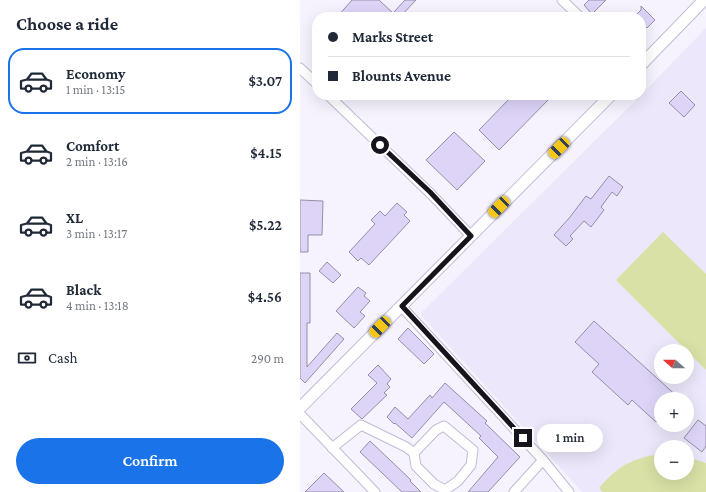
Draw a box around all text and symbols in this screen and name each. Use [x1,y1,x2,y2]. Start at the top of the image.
text: Choose a ride [16,14,118,34]
text: Marks Street [352,29,433,45]
icon: car [18,63,54,99]
text: Economy [66,66,125,82]
text: Blounts Avenue [352,68,451,84]
text: $3.07 [248,73,282,89]
text: 1 min · 13:15 [66,82,126,97]
icon: car [18,135,54,171]
car [546,135,572,161]
route start [371,136,389,154]
text: Comfort [66,138,120,154]
text: $4.15 [250,145,282,161]
text: 2 min · 13:16 [66,154,128,169]
car [486,194,512,220]
icon: car [18,207,54,243]
text: XL [66,210,83,226]
text: $5.22 [249,217,282,233]
text: 3 min · 13:17 [66,226,127,241]
icon: car [18,279,54,315]
text: Black [66,282,101,298]
text: $4.56 [248,289,282,305]
text: 4 min · 13:18 [66,298,129,313]
car [367,314,393,340]
north arrow [654,344,694,384]
map controls [654,344,694,480]
icon: cash [16,347,38,369]
text: Cash [48,350,78,366]
text: 290 m [251,351,284,366]
button: + [654,392,694,432]
callout: 1 min [537,424,603,452]
route end [514,429,532,447]
text: 1 min [556,430,584,445]
button: Confirm [16,438,284,484]
button: − [654,440,694,480]

